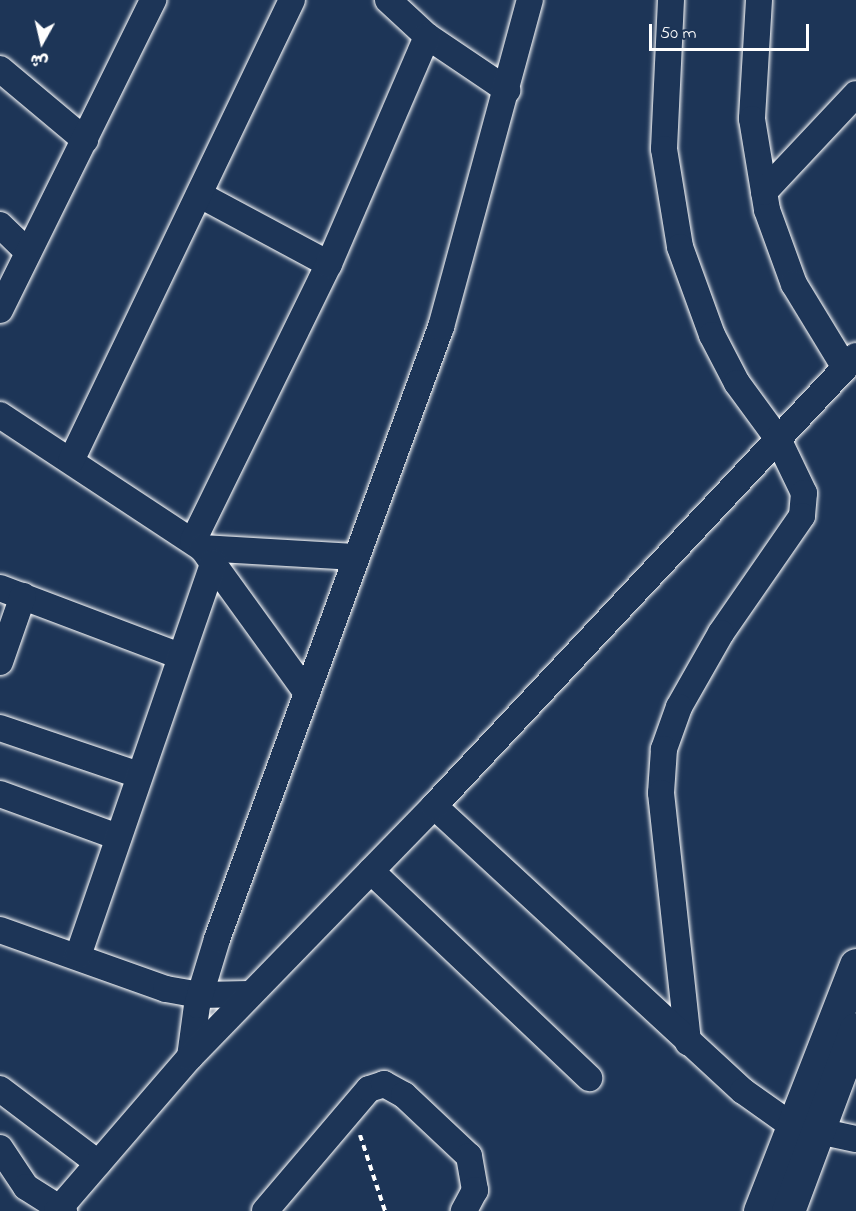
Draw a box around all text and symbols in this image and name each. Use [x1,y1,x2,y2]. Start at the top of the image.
north arrow [12,12,72,72]
scale bar [652,12,812,50]
text: 50 m [660,21,697,47]
text: ش [29,47,50,73]

